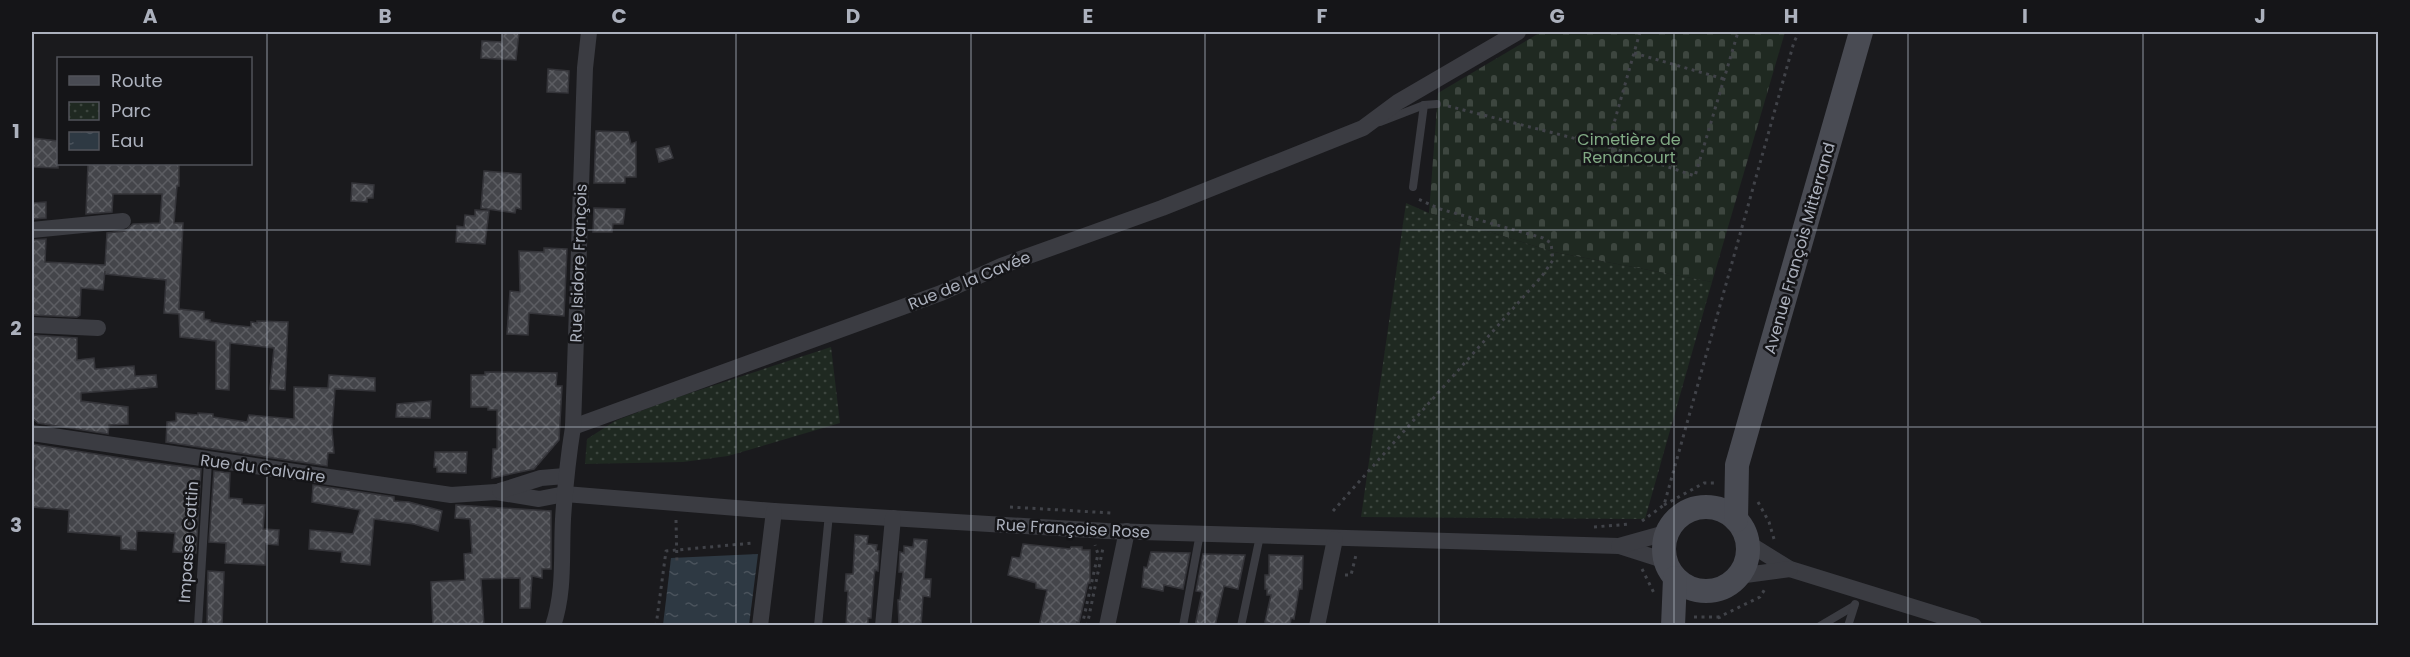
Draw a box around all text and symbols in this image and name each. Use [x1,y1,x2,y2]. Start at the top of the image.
text: A [143,2,158,30]
text: B [378,2,392,30]
text: C [611,2,627,30]
text: D [846,2,860,30]
text: E [1083,2,1093,30]
text: F [1317,2,1328,30]
text: G [1549,2,1565,30]
text: H [1784,2,1798,30]
text: I [2022,2,2028,30]
text: J [2254,2,2266,30]
legend [57,57,252,165]
text: Route [111,68,163,93]
text: Parc [111,98,151,123]
text: 1 [12,117,20,145]
text: Eau [111,128,144,153]
park label: Cimetière de Renancourt [1577,128,1681,169]
street label: Avenue François Mitterrand [1758,140,1841,357]
street label: Rue Isidore François [564,183,593,343]
street label: Rue de la Cavée [905,245,1034,316]
text: 2 [10,314,22,342]
street label: Rue du Calvaire [199,448,327,489]
street label: Impasse Cattin [173,480,204,604]
text: 3 [10,511,22,539]
street label: Rue Françoise Rose [996,513,1151,544]

